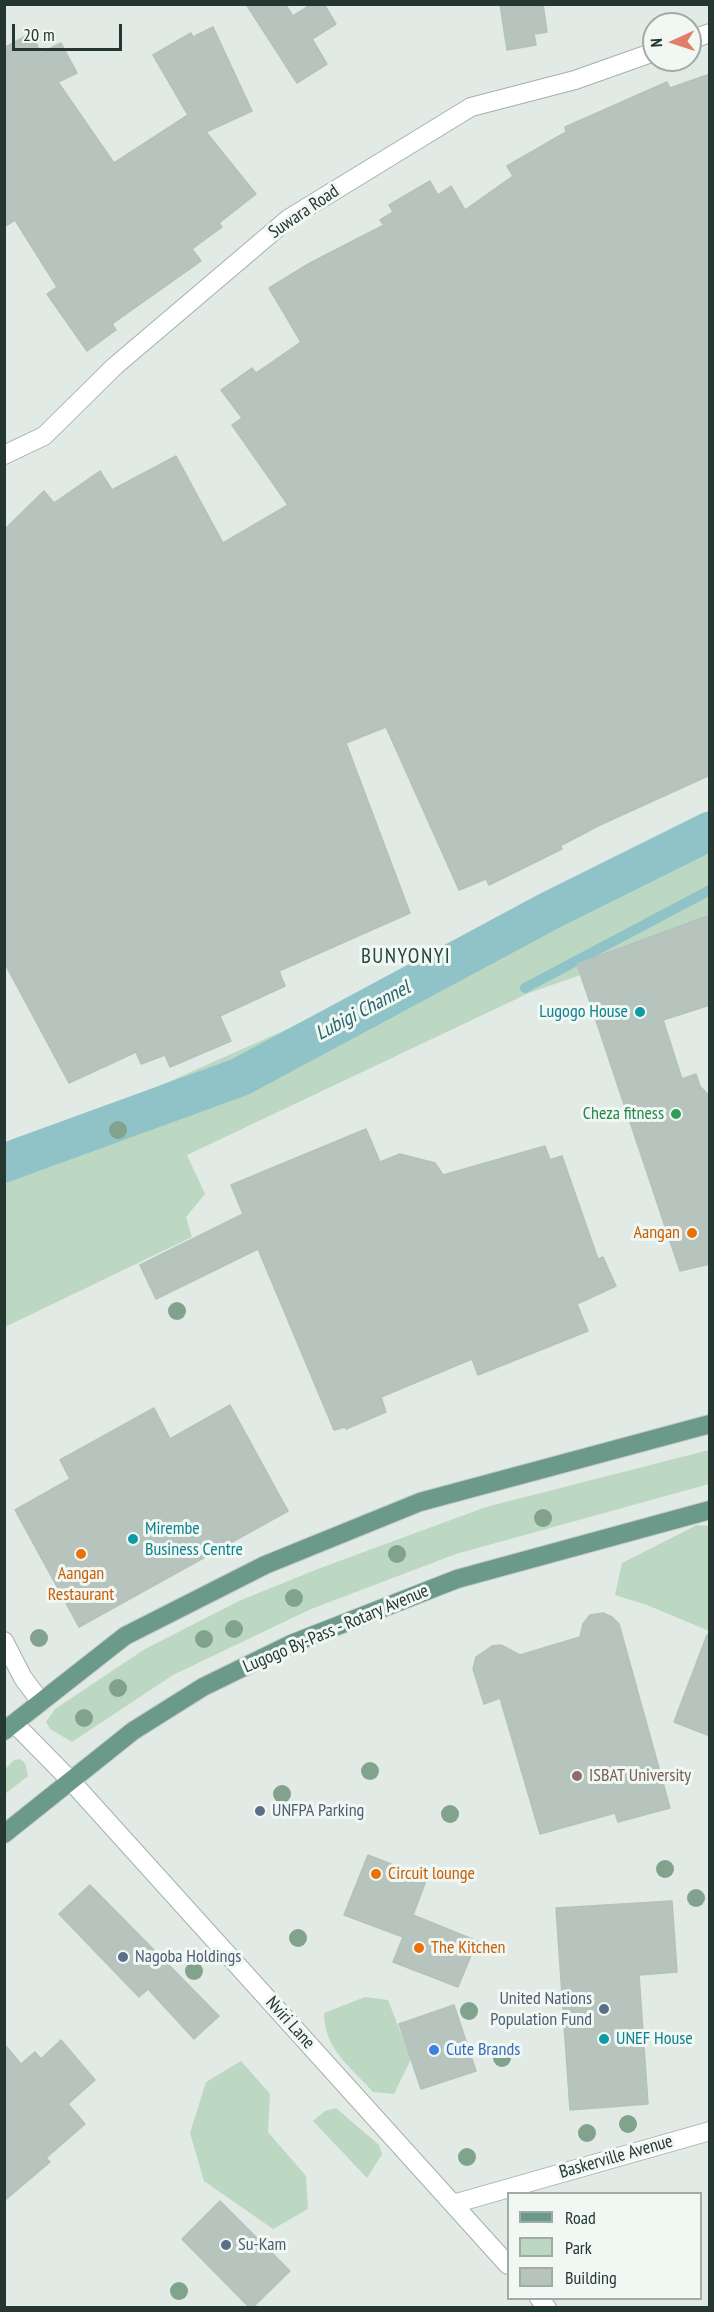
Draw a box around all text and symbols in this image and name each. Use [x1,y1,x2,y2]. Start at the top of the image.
scale bar [15,12,124,50]
north arrow [642,12,702,72]
text: 20 m [23,23,55,46]
text: N [646,38,666,48]
street label: Suwara Road [265,181,343,243]
district label: BUNYONYI [361,944,451,970]
water label: Lubigi Channel [312,976,414,1046]
place label: Lugogo House [539,1001,628,1023]
marker: Lugogo House [633,1005,647,1019]
place label: Cheza fitness [583,1103,664,1125]
marker: Cheza fitness [669,1107,683,1121]
place label: Aangan [634,1222,680,1244]
marker: Aangan [685,1226,699,1240]
place label: Mirembe Business Centre [145,1518,243,1561]
marker: Mirembe Business Centre [126,1532,140,1546]
marker: Aangan Restaurant [74,1547,88,1561]
place label: Aangan Restaurant [48,1563,114,1606]
street label: Lugogo By-Pass - Rotary Avenue [240,1580,432,1678]
place label: ISBAT University [589,1765,691,1787]
marker: ISBAT University [570,1769,584,1783]
place label: UNFPA Parking [272,1800,364,1822]
marker: UNFPA Parking [253,1804,267,1818]
place label: Circuit lounge [388,1863,475,1885]
marker: Circuit lounge [369,1867,383,1881]
place label: The Kitchen [431,1937,505,1959]
marker: The Kitchen [412,1941,426,1955]
place label: Nagoba Holdings [135,1946,241,1968]
marker: Nagoba Holdings [116,1950,130,1964]
place label: United Nations Population Fund [490,1988,592,2030]
street label: Nviri Lane [261,1992,319,2054]
marker: United Nations Population Fund [597,2002,611,2016]
place label: UNEF House [616,2028,693,2050]
marker: UNEF House [597,2032,611,2046]
place label: Cute Brands [446,2039,520,2061]
marker: Cute Brands [427,2043,441,2057]
street label: Baskerville Avenue [557,2130,675,2184]
legend [507,2192,702,2300]
text: Road [565,2206,596,2229]
place label: Su-Kam [238,2234,286,2256]
text: Park [565,2236,592,2259]
marker: Su-Kam [219,2238,233,2252]
text: Building [565,2266,617,2289]

